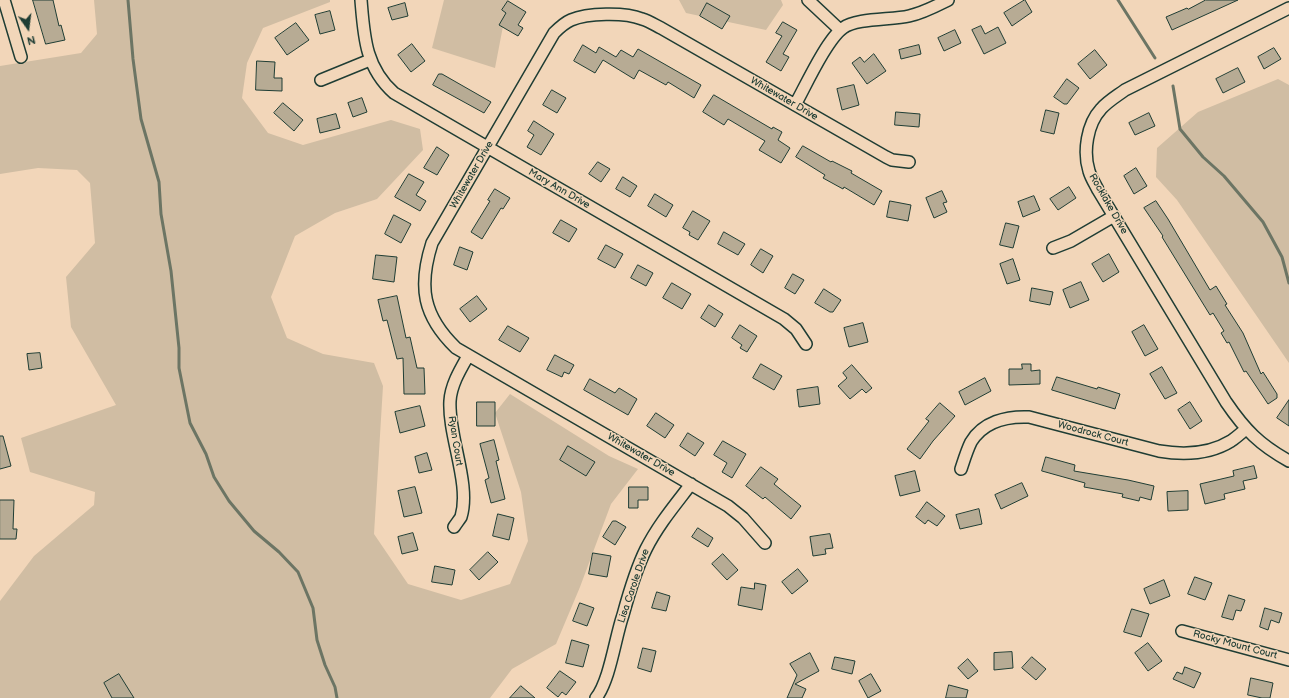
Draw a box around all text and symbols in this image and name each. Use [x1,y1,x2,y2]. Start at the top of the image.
north arrow [8,8,48,48]
text: N [25,33,37,47]
street label: Whitewater Drive [748,75,820,123]
street label: Whitewater Drive [448,139,496,211]
street label: Mary Ann Drive [526,166,592,212]
street label: Rocklake Drive [1086,172,1130,236]
street label: Ryan Court [445,415,465,467]
street label: Woodrock Court [1056,419,1130,449]
street label: Whitewater Drive [605,431,677,479]
street label: Lisa Carole Drive [616,547,652,625]
street label: Rocky Mount Court [1192,628,1278,662]

